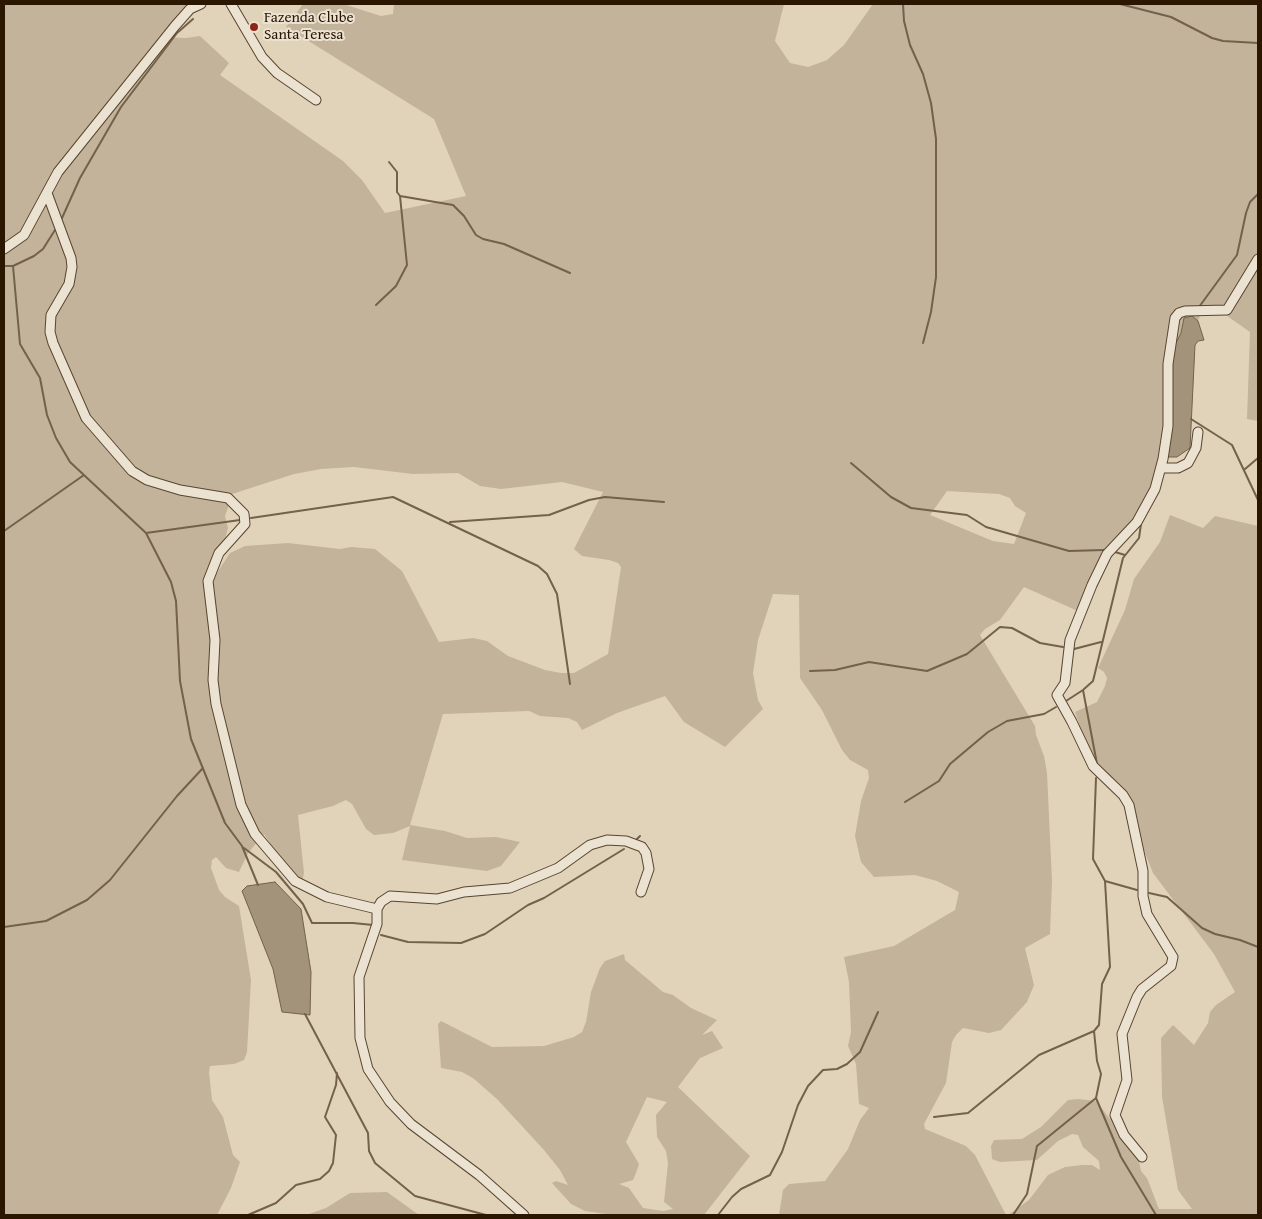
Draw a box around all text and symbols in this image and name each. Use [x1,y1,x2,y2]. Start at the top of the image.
place label: Fazenda Clube Santa Teresa [264,9,354,44]
marker: Fazenda Clube Santa Teresa [248,21,260,33]

